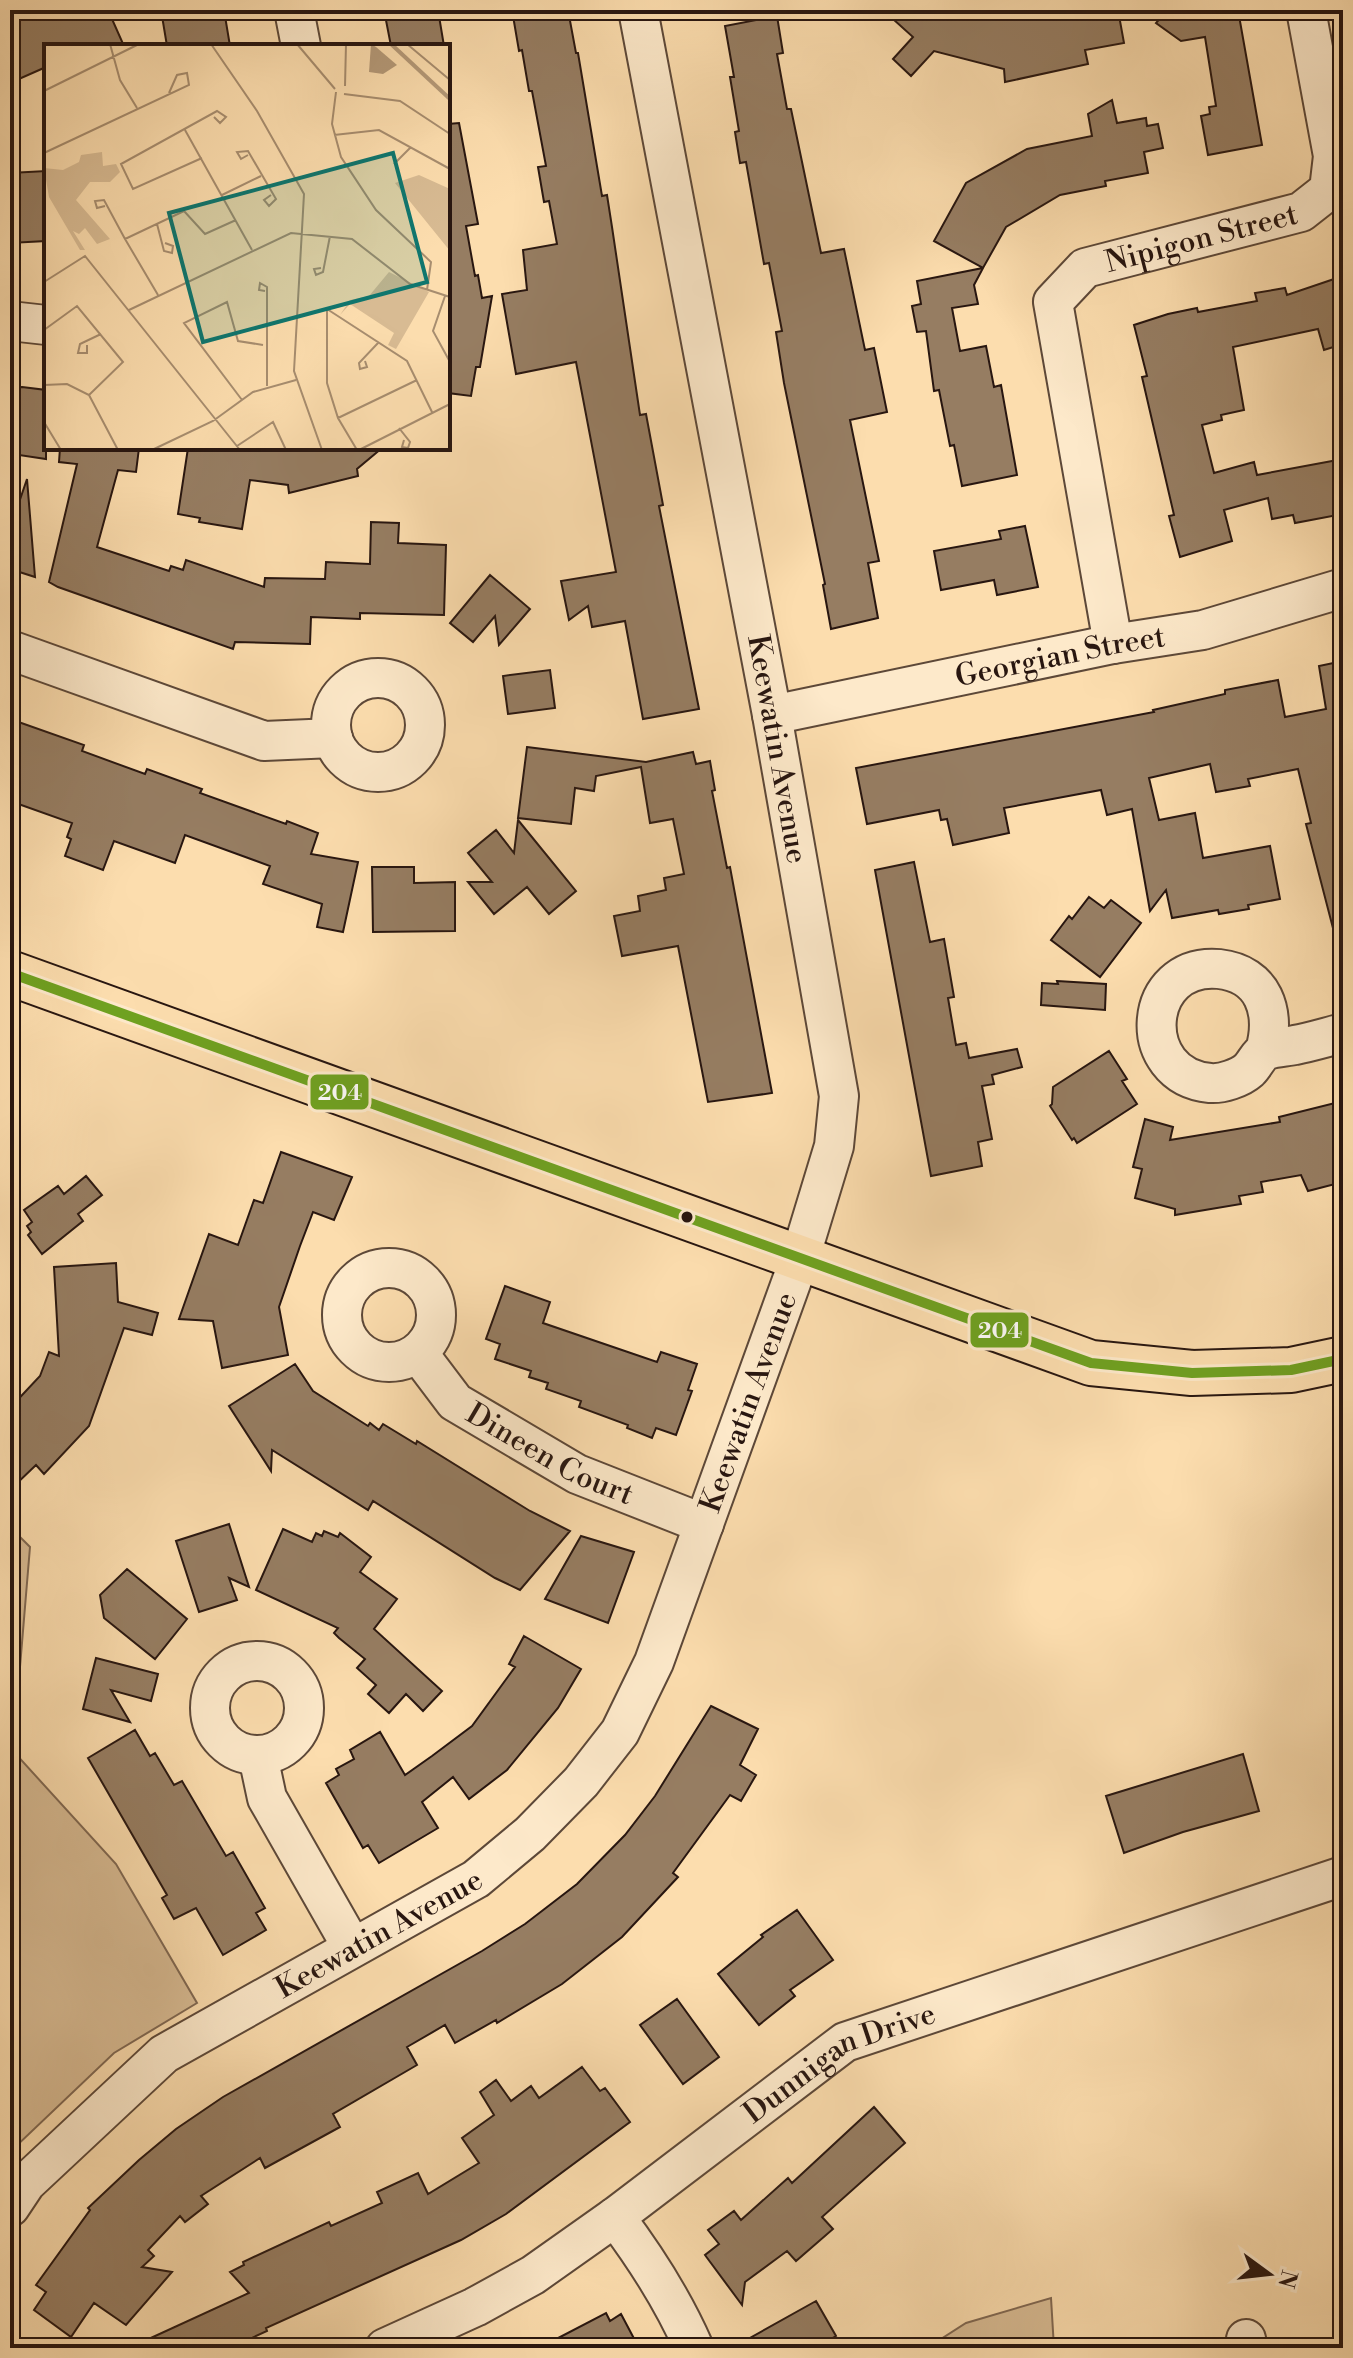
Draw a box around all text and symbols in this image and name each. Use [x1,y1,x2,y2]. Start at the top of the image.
inset map [44,44,450,450]
street label: Nipigon Street [1101,196,1302,282]
street label: Georgian Street [952,618,1168,696]
street label: Keewatin Avenue [738,632,816,866]
line badge: 204 [309,1073,370,1111]
text: 204 [318,1080,362,1107]
unlabelled marker [679,1209,695,1225]
street label: Keewatin Avenue [692,1287,806,1518]
line badge: 204 [969,1311,1030,1349]
text: 204 [978,1318,1022,1345]
street label: Dineen Court [459,1395,639,1514]
street label: Keewatin Avenue [269,1861,490,2008]
street label: Dunnigan Drive [736,1995,941,2133]
north arrow [1229,2234,1309,2314]
text: N [1271,2267,1302,2291]

